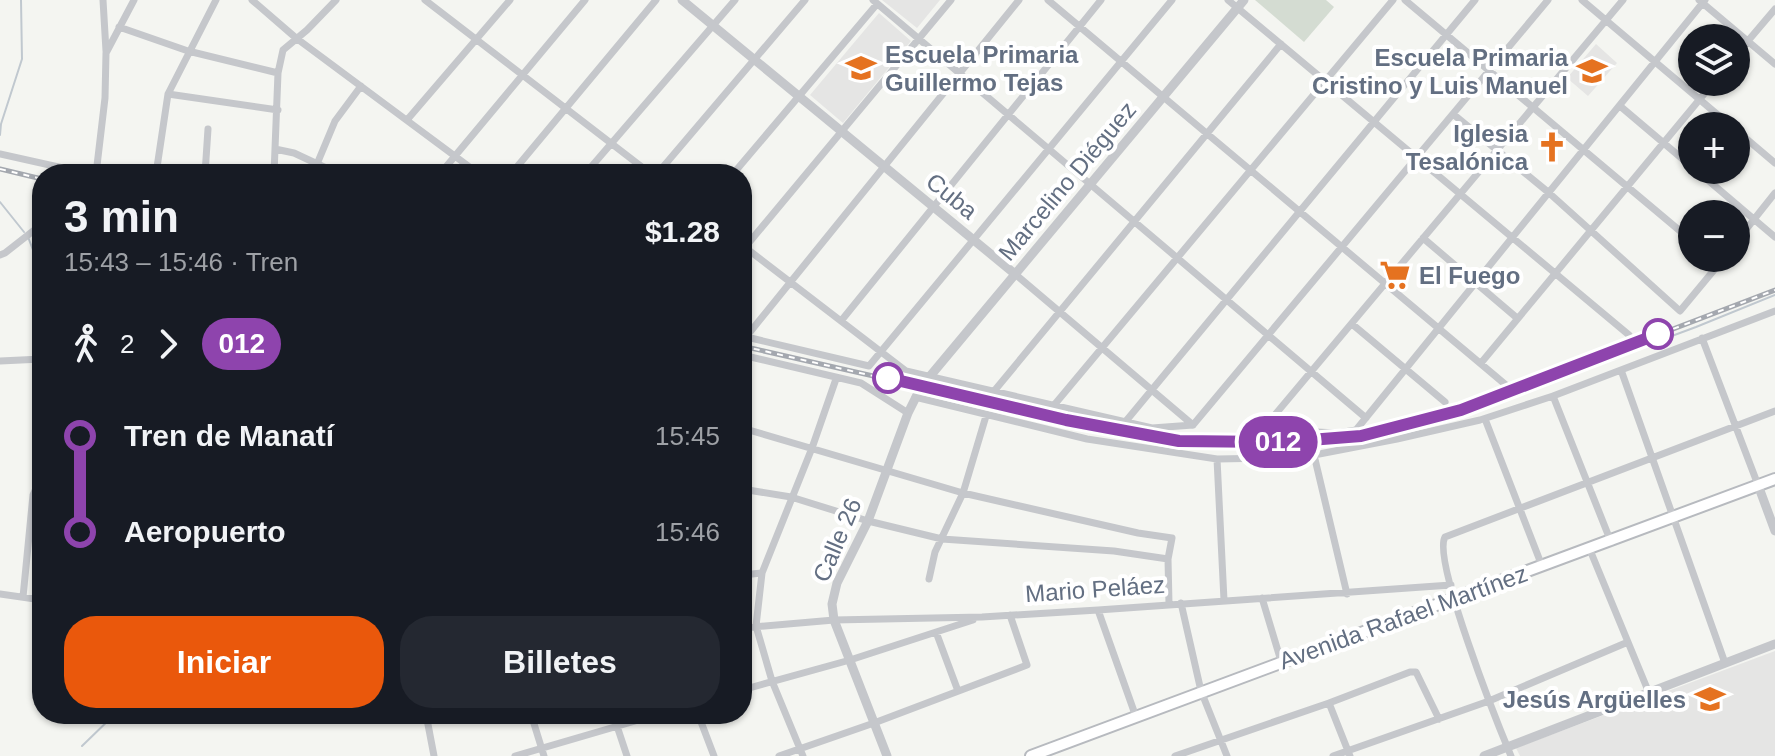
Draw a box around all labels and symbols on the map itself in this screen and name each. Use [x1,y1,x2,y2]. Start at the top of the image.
place label: Escuela Primaria Guillermo Tejas [885,41,1079,96]
place label: Escuela Primaria Cristino y Luis Manuel [1312,44,1569,99]
school or university icon: Escuela Primaria Guillermo Tejas [844,51,878,85]
school or university icon: Escuela Primaria Cristino y Luis Manuel [1575,54,1609,88]
street label: Marcelino Diéguez [993,96,1141,266]
place label: Iglesia Tesalónica [1406,120,1529,175]
church icon: Iglesia Tesalónica [1535,130,1569,164]
street label: Cuba [921,167,983,225]
supermarket icon: El Fuego [1378,258,1412,292]
place label: El Fuego [1419,262,1520,289]
unlabelled marker [1643,319,1673,349]
unlabelled marker [873,363,903,393]
line badge: 012 [1232,416,1324,468]
street label: Calle 26 [807,494,867,586]
street label: Avenida Rafael Martínez [1275,559,1531,675]
street label: Mario Peláez [1024,571,1166,607]
school or university icon: Jesús Argüelles [1693,682,1727,716]
place label: Jesús Argüelles [1503,686,1686,713]

